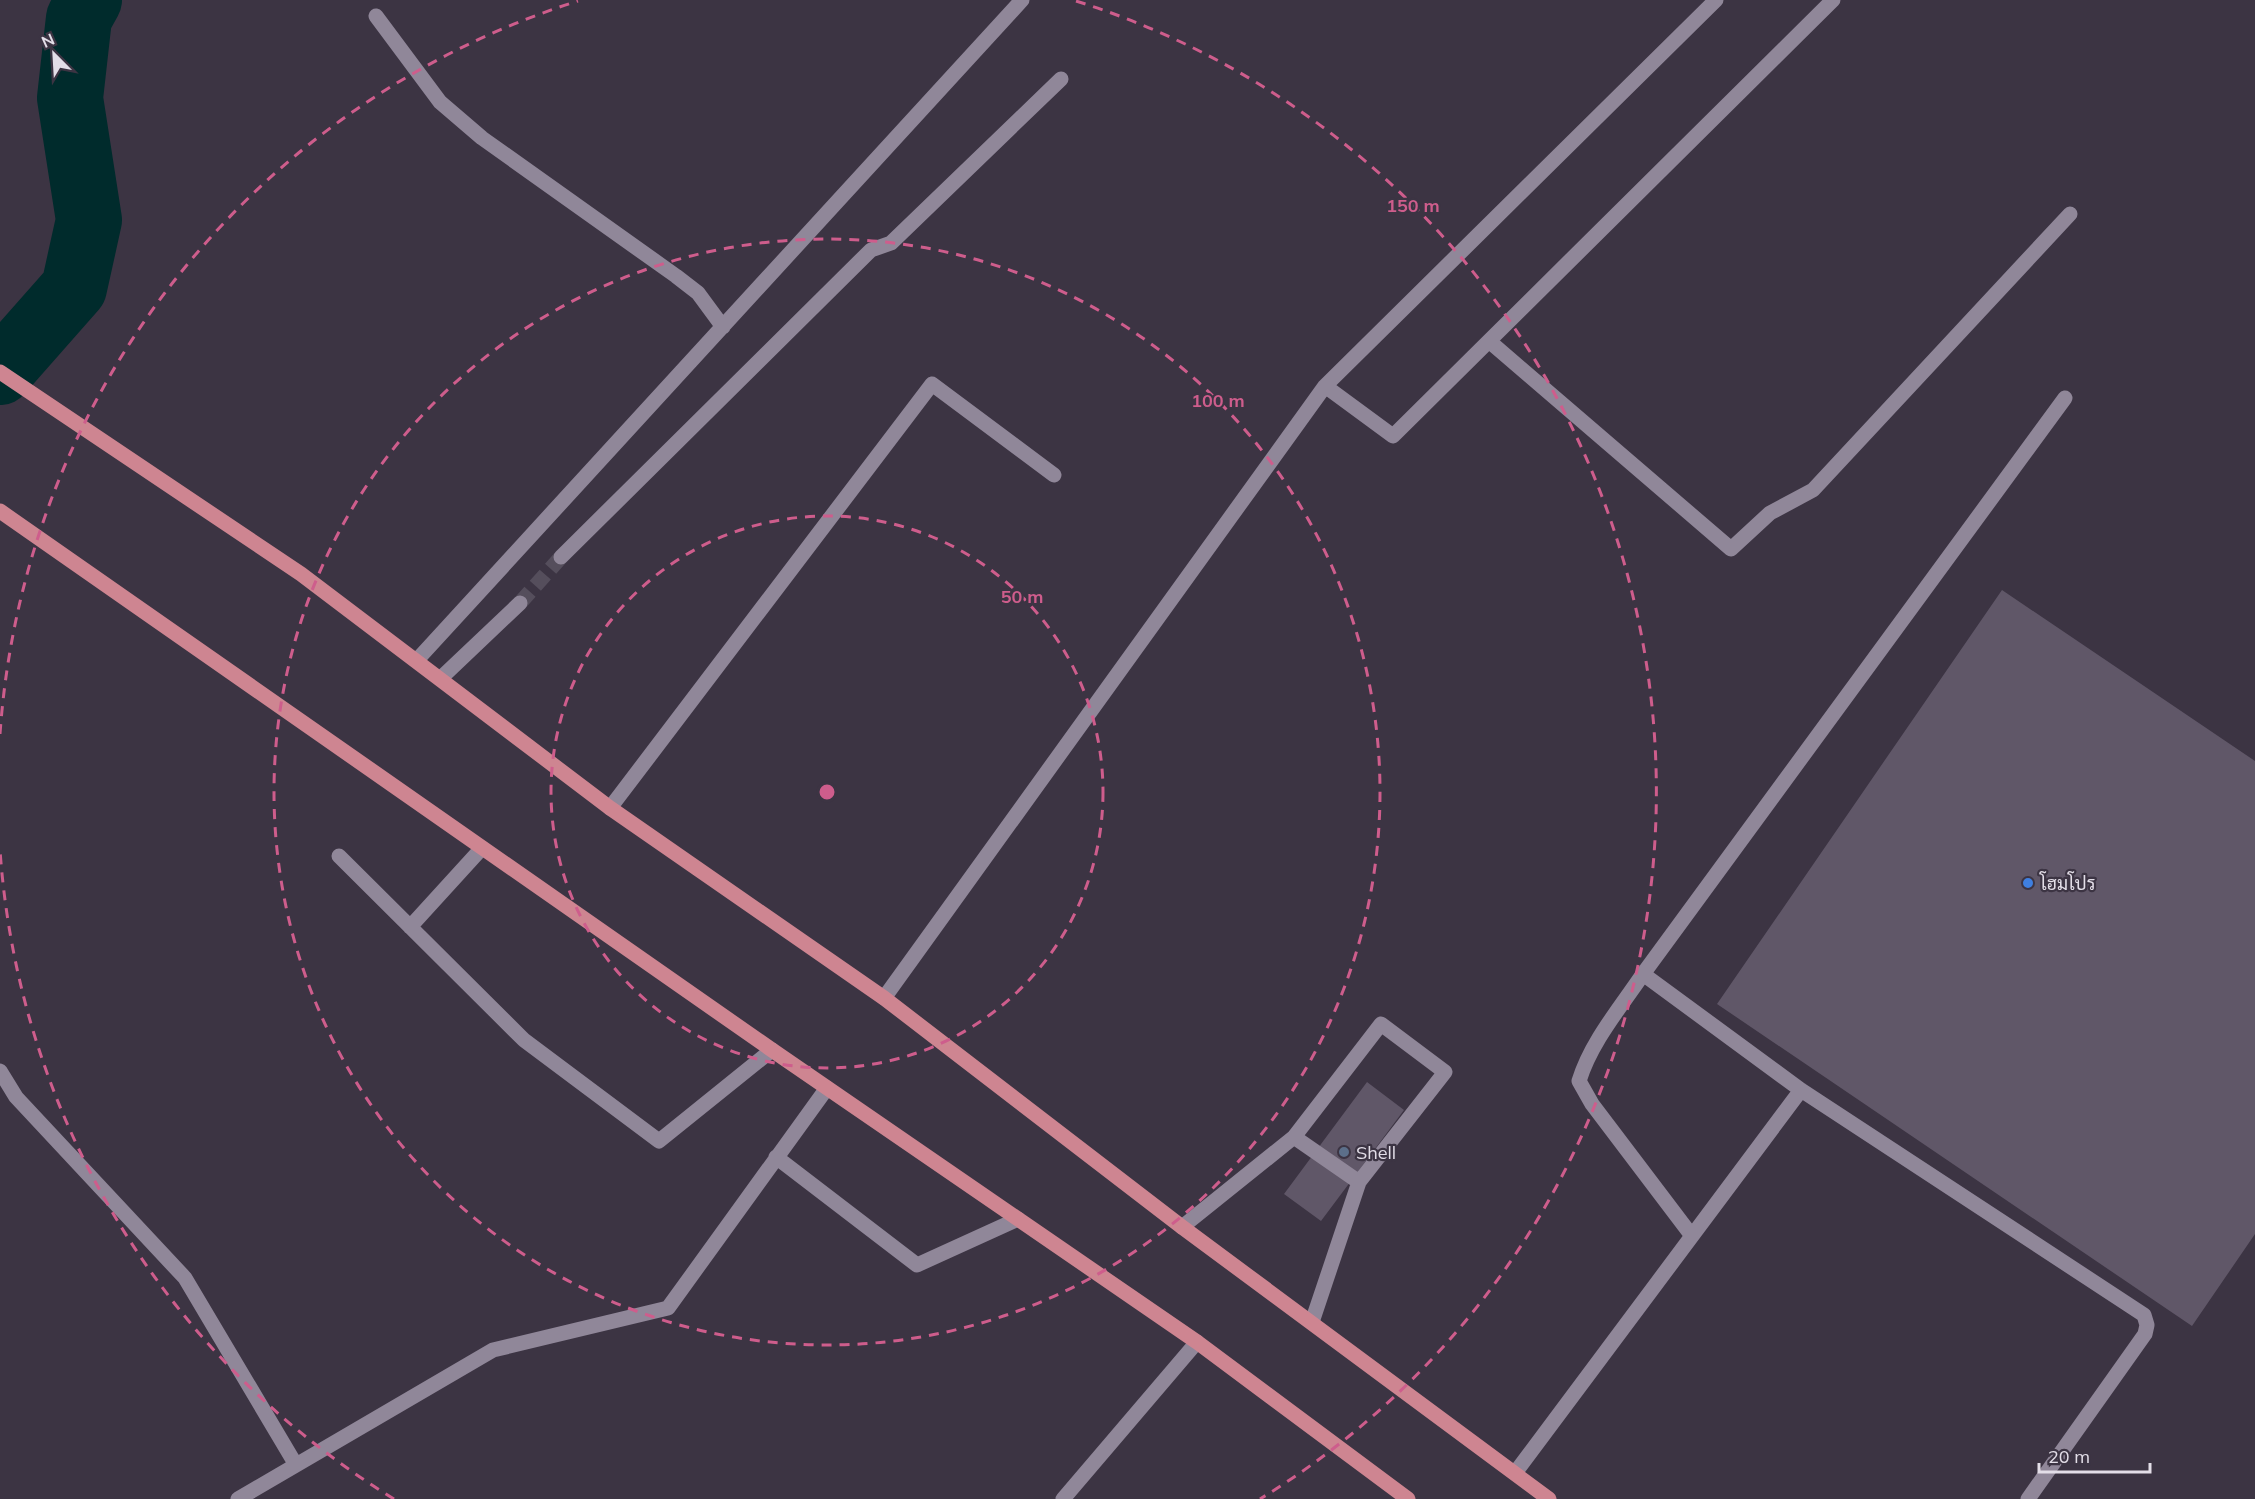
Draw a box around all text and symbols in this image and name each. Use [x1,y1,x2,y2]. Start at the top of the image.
north arrow [24,24,84,84]
text: N [38,29,57,52]
text: 150 m [1386,194,1440,217]
text: 100 m [1191,389,1245,412]
text: 50 m [1001,585,1043,608]
centre of rings [817,782,837,802]
place label: โฮมโปร [2039,871,2096,895]
marker: โฮมโปร [2021,876,2035,890]
place label: Shell [1356,1141,1396,1164]
marker: Shell [1337,1145,1351,1159]
scale bar [2039,1436,2150,1474]
text: 20 m [2048,1445,2090,1468]

